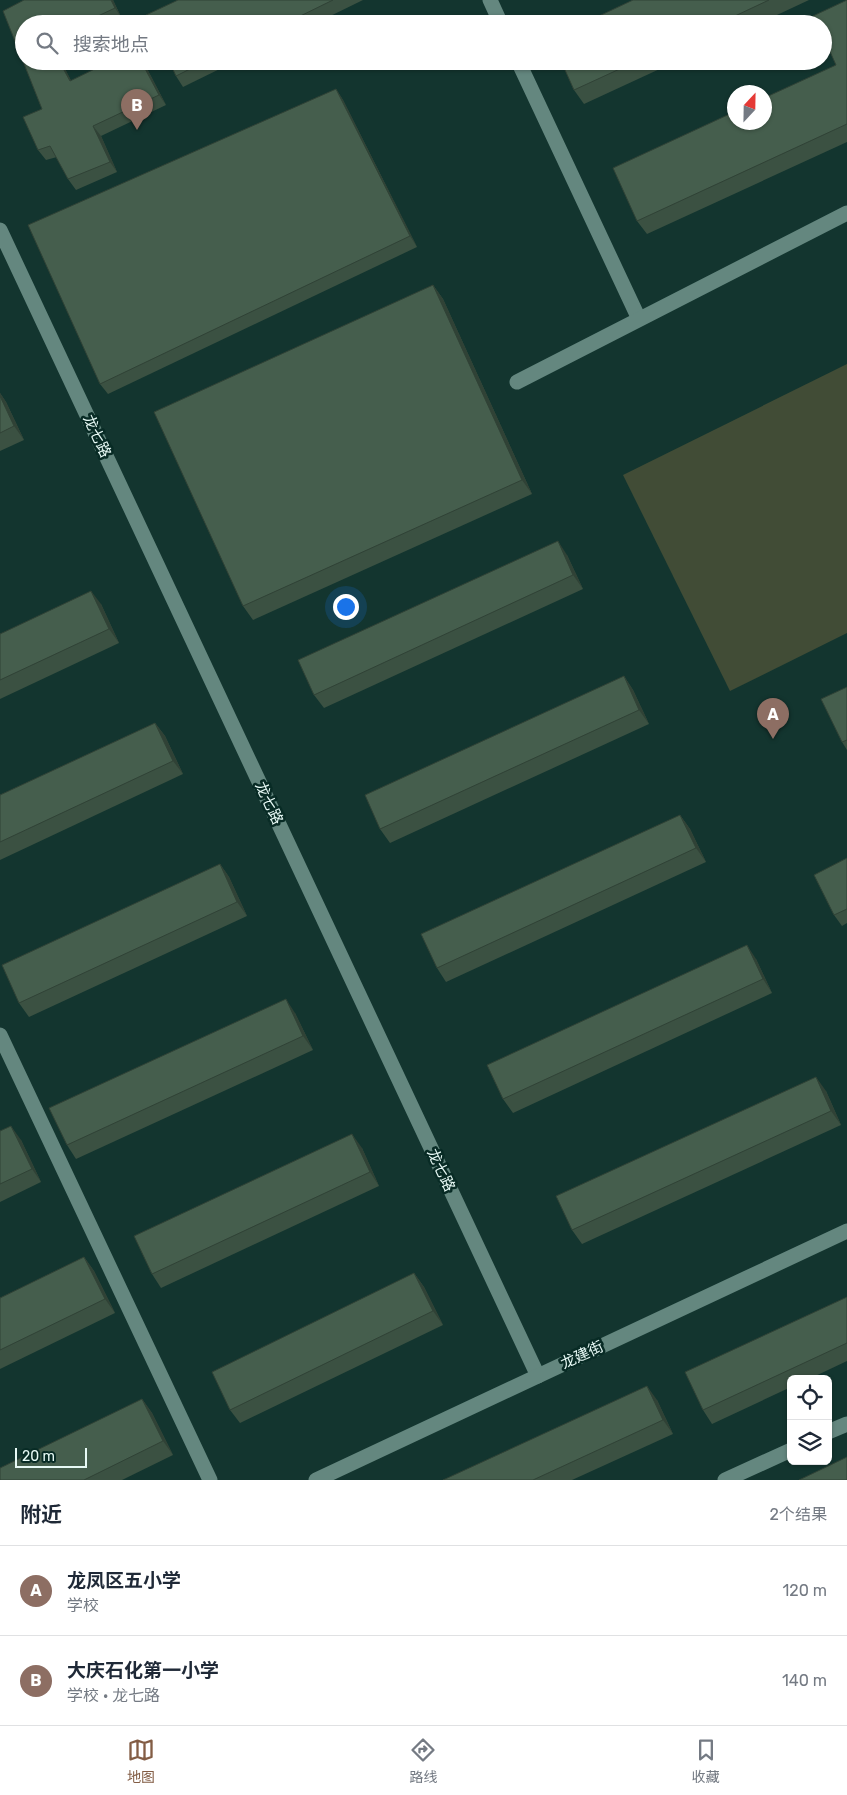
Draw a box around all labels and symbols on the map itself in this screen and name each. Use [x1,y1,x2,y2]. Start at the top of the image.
north arrow [727,85,772,130]
pin: B [121,89,153,130]
street label: 龙七路 [79,412,115,460]
your location [333,594,359,620]
pin: A [757,698,789,739]
street label: 龙七路 [251,779,287,827]
street label: 龙七路 [423,1146,459,1194]
street label: 龙建街 [558,1337,606,1373]
scale bar [15,1445,88,1468]

